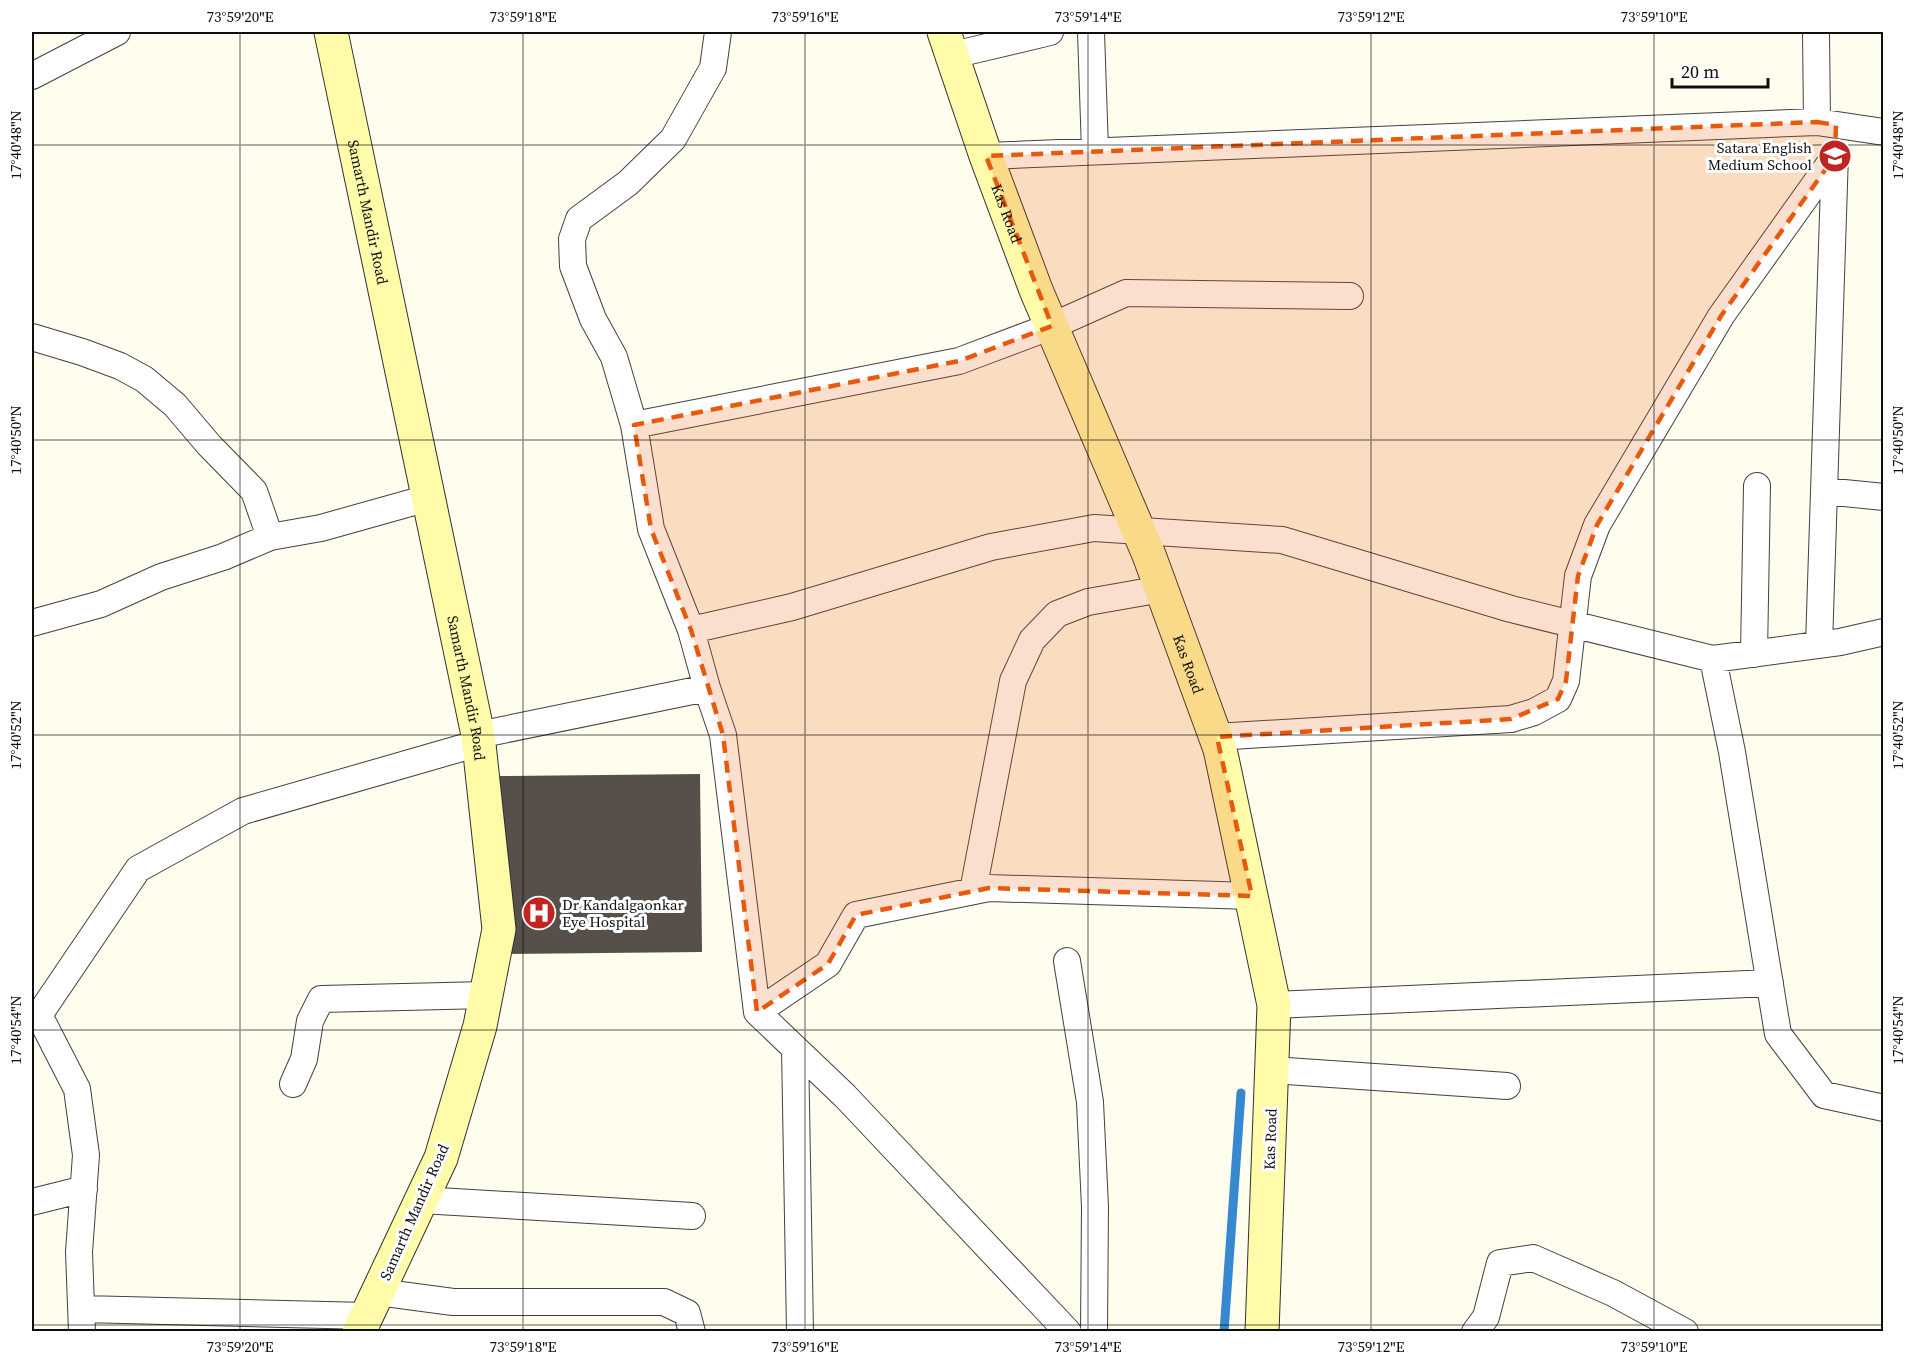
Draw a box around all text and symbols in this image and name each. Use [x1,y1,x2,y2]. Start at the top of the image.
text: 73°59'20"E [206,6,274,27]
text: 73°59'18"E [489,6,557,27]
text: 73°59'16"E [771,6,839,27]
text: 73°59'14"E [1054,6,1122,27]
text: 73°59'12"E [1337,6,1405,27]
text: 73°59'10"E [1620,6,1688,27]
scale bar [1672,51,1768,89]
text: 20 m [1681,59,1719,84]
text: 17°40'48"N [5,110,26,180]
text: 17°40'48"N [1887,110,1908,180]
place label: Satara English Medium School [1708,137,1813,175]
street label: Samarth Mandir Road [343,138,394,287]
school or university icon: Satara English Medium School [1817,138,1853,174]
street label: Kas Road [987,181,1028,246]
text: 17°40'50"N [5,405,26,475]
text: 17°40'50"N [1887,405,1908,475]
street label: Samarth Mandir Road [443,614,491,762]
street label: Kas Road [1168,631,1209,697]
text: 17°40'52"N [5,700,26,770]
text: 17°40'52"N [1887,700,1908,770]
place label: Dr Kandalgaonkar Eye Hospital [562,894,685,932]
hospital icon: Dr Kandalgaonkar Eye Hospital [521,895,557,931]
text: 17°40'54"N [5,995,26,1065]
text: 17°40'54"N [1887,995,1908,1065]
street label: Kas Road [1258,1107,1282,1170]
street label: Samarth Mandir Road [375,1140,454,1283]
text: 73°59'20"E [206,1336,274,1357]
text: 73°59'18"E [489,1336,557,1357]
text: 73°59'16"E [771,1336,839,1357]
text: 73°59'14"E [1054,1336,1122,1357]
text: 73°59'12"E [1337,1336,1405,1357]
text: 73°59'10"E [1620,1336,1688,1357]

